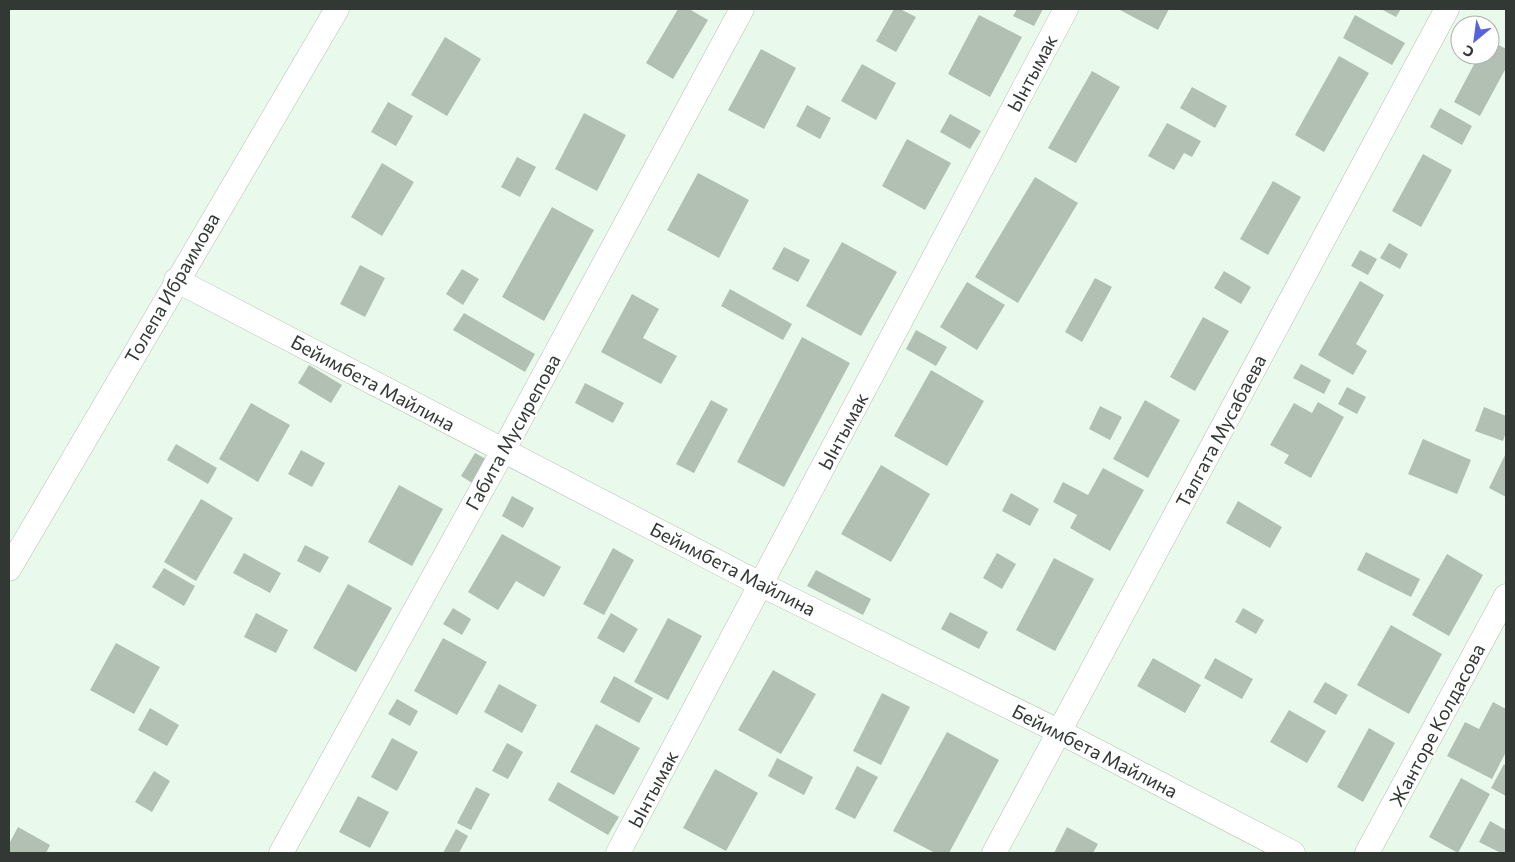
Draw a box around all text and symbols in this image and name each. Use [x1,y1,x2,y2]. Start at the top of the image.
north arrow [1450,15,1500,65]
street label: Ынтымак [1002,30,1061,115]
text: С [1460,42,1477,62]
street label: Толепа Ибраимова [119,209,224,367]
street label: Бейимбета Майлина [287,330,459,436]
street label: Габита Мусирепова [460,350,565,514]
street label: Талгата Мусабаева [1171,350,1271,511]
street label: Ынтымак [813,388,872,473]
street label: Бейимбета Майлина [647,517,820,620]
street label: Жанторе Колдасова [1384,639,1489,810]
street label: Бейимбета Майлина [1009,699,1182,802]
street label: Ынтымак [623,746,682,831]

